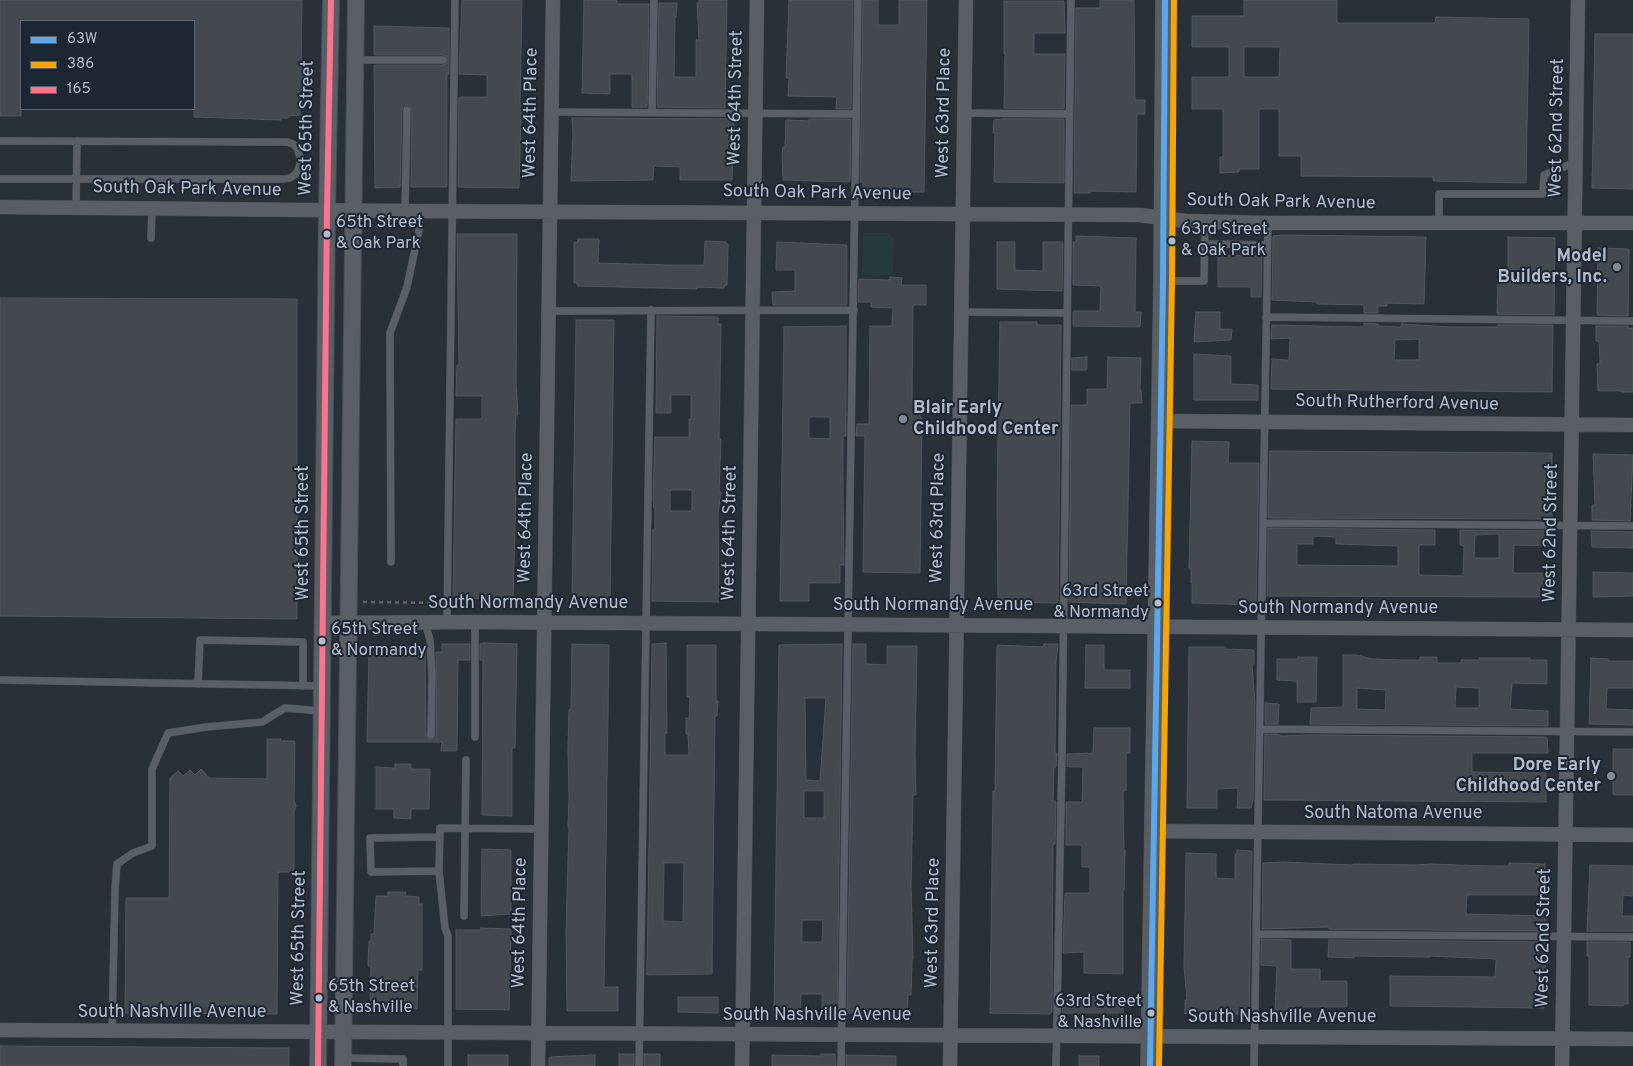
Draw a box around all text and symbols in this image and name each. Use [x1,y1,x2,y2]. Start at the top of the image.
legend [20,20,195,110]
text: 63W [67,30,97,49]
street label: West 64th Street [725,30,749,166]
street label: West 64th Place [520,47,544,179]
street label: West 63rd Place [933,47,957,179]
text: 386 [67,55,94,74]
street label: West 62nd Street [1546,58,1570,198]
street label: West 65th Street [296,60,320,196]
text: 165 [67,80,91,99]
street label: South Oak Park Avenue [92,178,282,202]
street label: South Oak Park Avenue [722,182,912,206]
street label: South Oak Park Avenue [1186,191,1376,215]
place label: 65th Street & Oak Park [336,214,423,254]
place label: 63rd Street & Oak Park [1181,221,1268,261]
marker: 65th Street & Oak Park [322,229,332,239]
marker: 63rd Street & Oak Park [1167,236,1177,246]
place label: Model Builders, Inc. [1497,246,1607,288]
marker: Model Builders, Inc. [1611,261,1623,273]
street label: South Rutherford Avenue [1295,391,1499,417]
place label: Blair Early Childhood Center [913,398,1059,440]
marker: Blair Early Childhood Center [897,413,909,425]
street label: West 64th Place [515,452,539,584]
street label: West 63rd Place [927,452,951,584]
street label: West 62nd Street [1540,463,1564,603]
street label: West 65th Street [293,465,315,601]
street label: West 64th Street [719,465,743,601]
place label: 63rd Street & Normandy [1053,583,1149,623]
street label: South Normandy Avenue [428,593,628,615]
street label: South Normandy Avenue [833,595,1033,617]
marker: 63rd Street & Normandy [1153,598,1163,608]
street label: South Normandy Avenue [1238,598,1438,620]
place label: 65th Street & Normandy [331,621,427,661]
marker: 65th Street & Normandy [317,636,327,646]
place label: Dore Early Childhood Center [1455,755,1601,798]
marker: Dore Early Childhood Center [1605,770,1617,782]
street label: South Natoma Avenue [1304,803,1482,825]
street label: West 64th Place [509,857,533,989]
street label: West 63rd Place [922,857,946,989]
street label: West 62nd Street [1533,868,1557,1008]
street label: West 65th Street [288,870,312,1006]
place label: 65th Street & Nashville [328,978,415,1018]
marker: 65th Street & Nashville [314,993,324,1003]
place label: 63rd Street & Nashville [1055,993,1142,1033]
street label: South Nashville Avenue [78,1002,266,1024]
street label: South Nashville Avenue [723,1005,911,1027]
street label: South Nashville Avenue [1188,1007,1376,1029]
marker: 63rd Street & Nashville [1146,1008,1156,1018]

